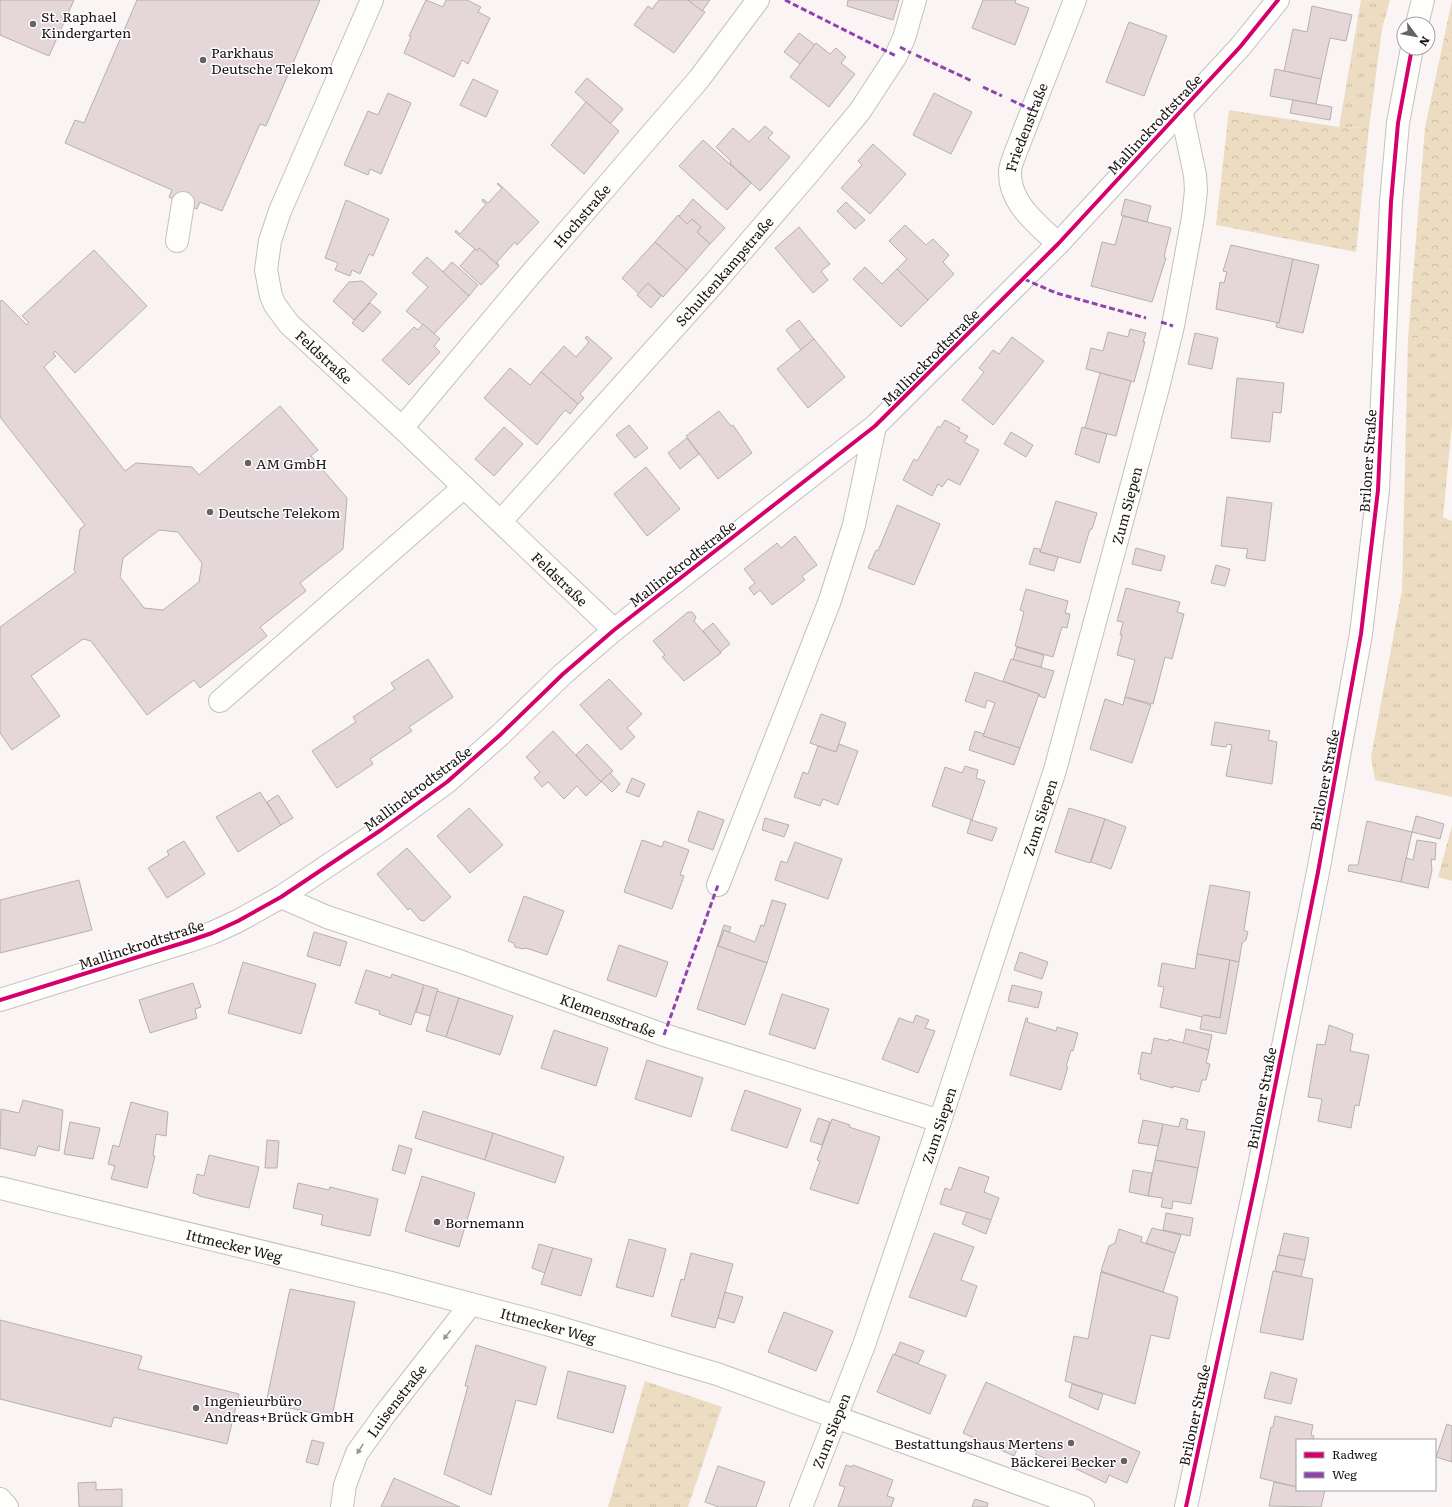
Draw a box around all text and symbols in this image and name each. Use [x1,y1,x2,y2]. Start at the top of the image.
place label: St. Raphael Kindergarten [41,6,131,42]
north arrow [1396,16,1436,56]
marker: St. Raphael Kindergarten [28,19,38,29]
text: N [1416,34,1435,50]
place label: Parkhaus Deutsche Telekom [211,42,334,78]
marker: Parkhaus Deutsche Telekom [198,55,208,65]
street label: Mallinckrodtstraße [1102,69,1206,179]
street label: Friedenstraße [1000,80,1052,174]
street label: Hochstraße [548,179,614,252]
street label: Schultenkampstraße [670,212,778,330]
street label: Mallinckrodtstraße [877,304,983,410]
street label: Feldstraße [291,325,357,388]
street label: Briloner Straße [1353,409,1381,513]
place label: AM GmbH [256,453,327,473]
marker: AM GmbH [243,458,253,468]
street label: Zum Siepen [1106,464,1146,546]
place label: Deutsche Telekom [218,502,341,522]
marker: Deutsche Telekom [205,507,215,517]
street label: Mallinckrodtstraße [624,515,740,611]
street label: Feldstraße [528,547,593,610]
street label: Briloner Straße [1304,727,1344,833]
street label: Mallinckrodtstraße [359,741,475,835]
street label: Zum Siepen [1018,776,1061,858]
street label: Mallinckrodtstraße [76,914,206,974]
street label: Klemensstraße [557,988,659,1041]
street label: Briloner Straße [1241,1045,1281,1151]
street label: Zum Siepen [916,1084,961,1166]
place label: Bornemann [445,1212,525,1232]
marker: Bornemann [432,1217,442,1227]
street label: Ittmecker Weg [184,1224,284,1266]
street label: Ittmecker Weg [498,1302,598,1348]
one-way arrow [443,1329,451,1340]
street label: Luisenstraße [362,1360,431,1441]
street label: Briloner Straße [1173,1362,1215,1468]
place label: Ingenieurbüro Andreas+Brück GmbH [204,1390,354,1426]
street label: Zum Siepen [807,1390,854,1471]
marker: Ingenieurbüro Andreas+Brück GmbH [191,1403,201,1413]
place label: Bestattungshaus Mertens [895,1433,1063,1453]
marker: Bestattungshaus Mertens [1066,1438,1076,1448]
legend [1296,1439,1436,1491]
one-way arrow [356,1444,364,1454]
text: Radweg [1332,1445,1377,1463]
place label: Bäckerei Becker [1010,1451,1116,1471]
marker: Bäckerei Becker [1119,1456,1129,1466]
text: Weg [1332,1465,1357,1483]

